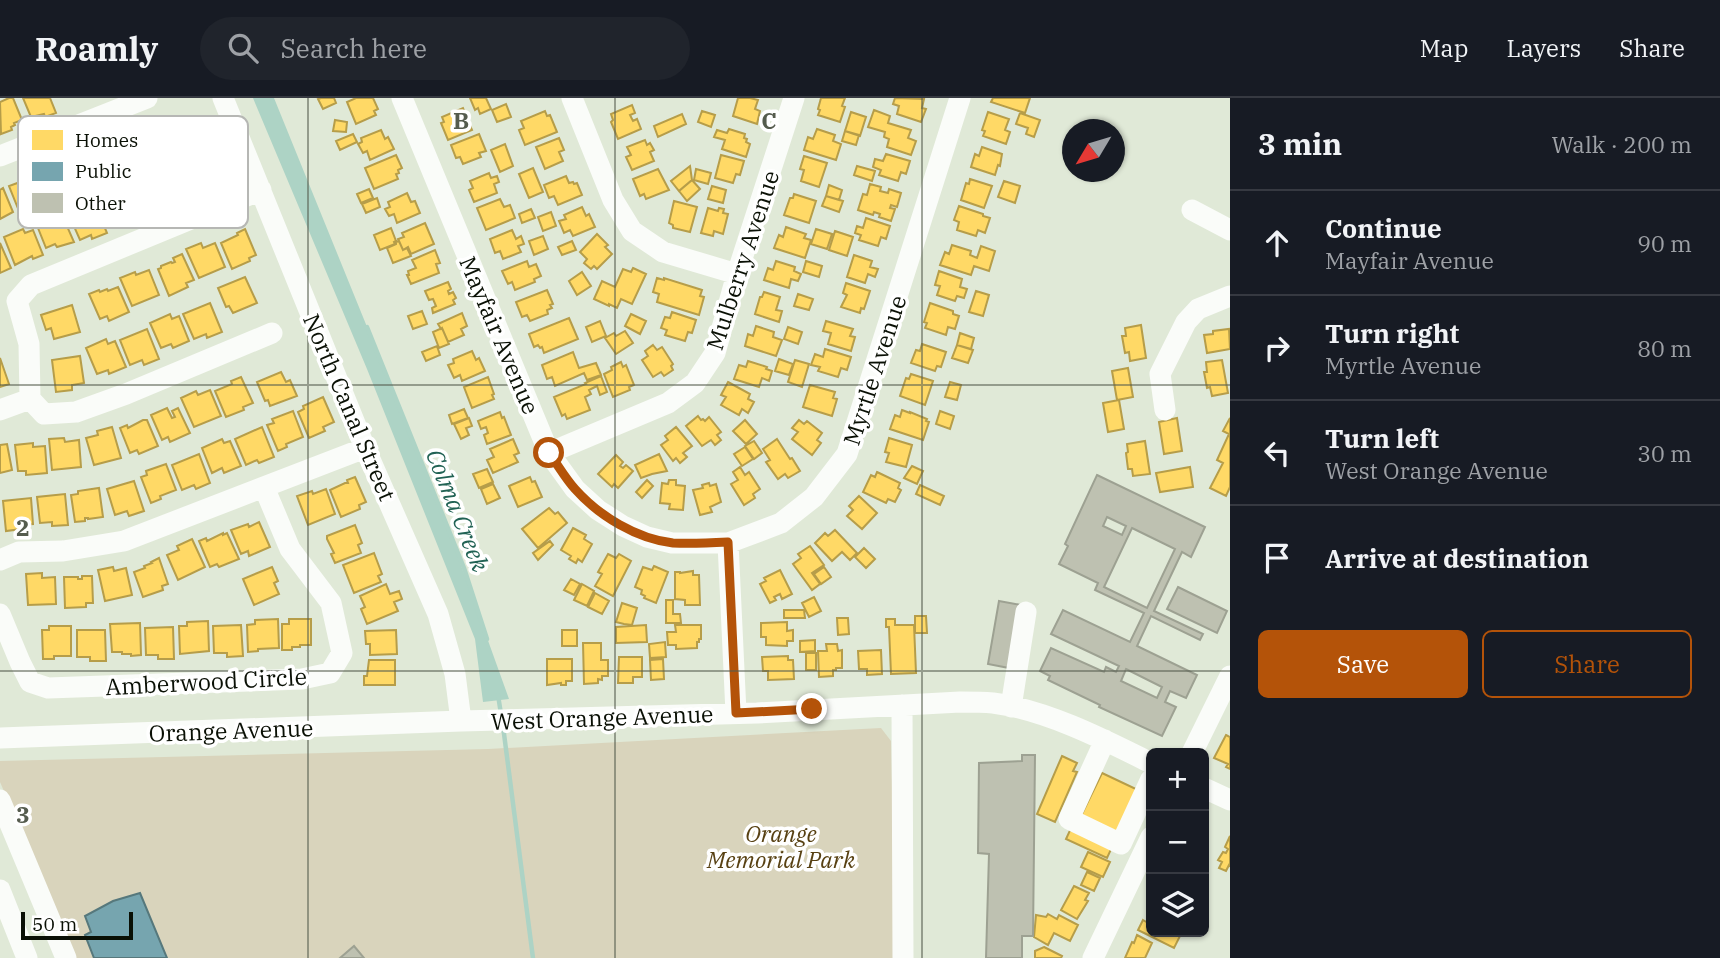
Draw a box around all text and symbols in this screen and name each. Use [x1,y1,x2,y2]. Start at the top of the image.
search box [200,17,690,80]
text: Roamly [35,27,158,70]
icon: search [224,29,262,67]
text: Search here [280,31,427,65]
text: Map [1420,32,1468,64]
text: Layers [1506,32,1581,64]
text: Share [1619,32,1685,64]
text: B [453,105,469,135]
text: C [761,105,777,135]
legend [18,116,248,228]
north arrow [1062,119,1125,182]
text: 3 min [1258,124,1342,163]
text: Homes [75,128,138,152]
text: Walk · 200 m [1551,129,1692,159]
text: Public [75,159,132,183]
street label: Mulberry Avenue [699,166,785,354]
text: Other [75,191,126,215]
text: Continue [1325,211,1442,245]
icon: ahead [1258,224,1296,262]
text: 90 m [1637,228,1692,258]
text: Mayfair Avenue [1325,245,1494,275]
street label: Mayfair Avenue [453,251,547,419]
street label: Myrtle Avenue [836,291,912,449]
street label: North Canal Street [297,309,403,505]
text: Turn right [1325,316,1459,350]
icon: right [1258,329,1296,367]
text: 80 m [1637,333,1692,363]
text: Myrtle Avenue [1325,350,1481,380]
text: Turn left [1325,421,1439,455]
icon: left [1258,434,1296,472]
route start [533,437,564,468]
text: 30 m [1637,438,1692,468]
water label: Colma Creek [419,444,497,576]
text: West Orange Avenue [1325,455,1548,485]
text: 2 [16,512,30,542]
icon: arrive [1258,539,1296,577]
text: Arrive at destination [1325,541,1589,575]
button: Save [1258,630,1468,698]
button: Share [1482,630,1692,698]
street label: Amberwood Circle [104,661,308,701]
route end [796,693,827,724]
street label: West Orange Avenue [490,698,714,736]
street label: Orange Avenue [148,712,314,748]
map controls [1146,748,1209,937]
button: + [1146,748,1209,811]
text: 3 [16,799,30,829]
button: − [1146,811,1209,874]
park label: Orange Memorial Park [706,818,856,874]
button: layers [1146,874,1209,937]
scale bar [21,909,133,941]
text: 50 m [32,912,77,936]

